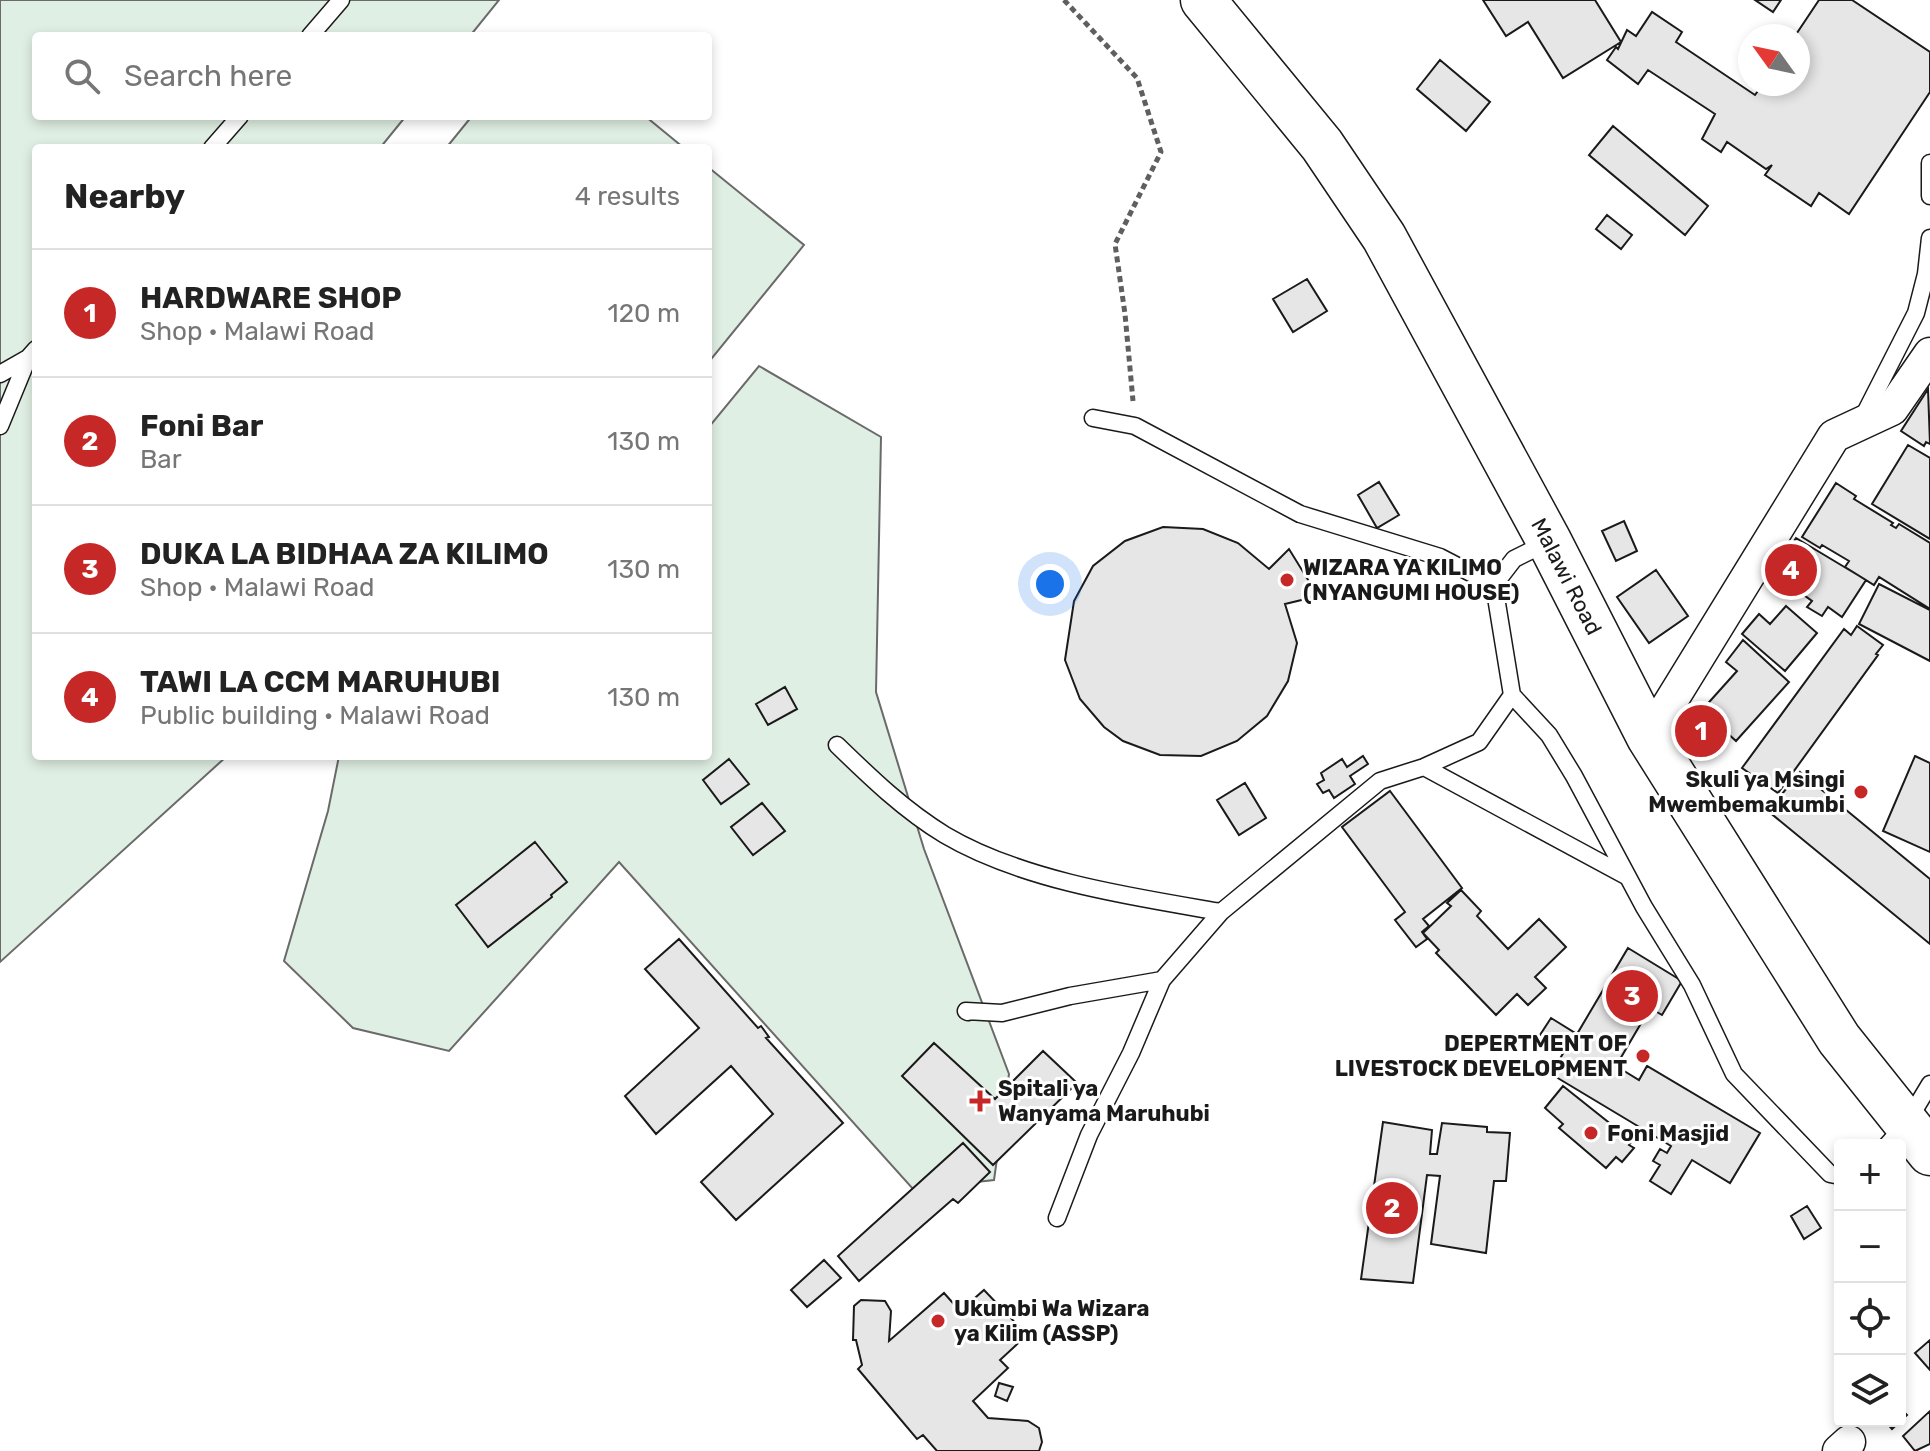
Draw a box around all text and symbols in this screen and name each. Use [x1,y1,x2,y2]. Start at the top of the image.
north arrow [1738,24,1810,96]
search box [32,32,712,120]
icon: search [60,54,104,98]
text: Search here [124,58,292,94]
text: Nearby [64,176,185,217]
text: 4 results [575,181,680,212]
text: HARDWARE SHOP [140,280,402,316]
text: 1 [84,298,96,329]
text: 120 m [608,298,680,329]
text: Shop · Malawi Road [140,316,374,347]
text: Foni Bar [140,408,263,444]
text: 2 [82,426,98,457]
text: 130 m [607,426,680,457]
text: Bar [140,444,182,475]
street label: Malawi Road [1525,514,1608,639]
text: DUKA LA BIDHAA ZA KILIMO [140,536,549,572]
pin: 4 [1765,540,1817,600]
text: 3 [81,554,99,585]
text: 130 m [607,554,680,585]
place label: WIZARA YA KILIMO (NYANGUMI HOUSE) [1303,554,1520,606]
your location [1030,564,1070,604]
marker: WIZARA YA KILIMO (NYANGUMI HOUSE) [1278,571,1296,589]
text: Shop · Malawi Road [140,572,374,603]
text: TAWI LA CCM MARUHUBI [140,664,501,700]
text: 4 [81,682,99,713]
text: 130 m [607,682,680,713]
text: Public building · Malawi Road [140,700,490,731]
pin: 1 [1675,701,1727,761]
place label: Skuli ya Msingi Mwembemakumbi [1648,766,1845,818]
marker: Skuli ya Msingi Mwembemakumbi [1852,783,1870,801]
pin: 3 [1606,966,1658,1026]
place label: DEPERTMENT OF LIVESTOCK DEVELOPMENT [1335,1030,1627,1082]
marker: DEPERTMENT OF LIVESTOCK DEVELOPMENT [1634,1047,1652,1065]
place label: Spitali ya Wanyama Maruhubi [998,1075,1210,1127]
marker: Spitali ya Wanyama Maruhubi [969,1090,991,1112]
place label: Foni Masjid [1607,1120,1729,1147]
marker: Foni Masjid [1582,1124,1600,1142]
map controls [1834,1139,1906,1427]
button: + [1834,1139,1906,1211]
pin: 2 [1366,1178,1418,1238]
button: − [1834,1211,1906,1283]
button: locate [1834,1283,1906,1355]
place label: Ukumbi Wa Wizara ya Kilim (ASSP) [954,1295,1150,1347]
marker: Ukumbi Wa Wizara ya Kilim (ASSP) [929,1312,947,1330]
button: layers [1834,1355,1906,1427]

